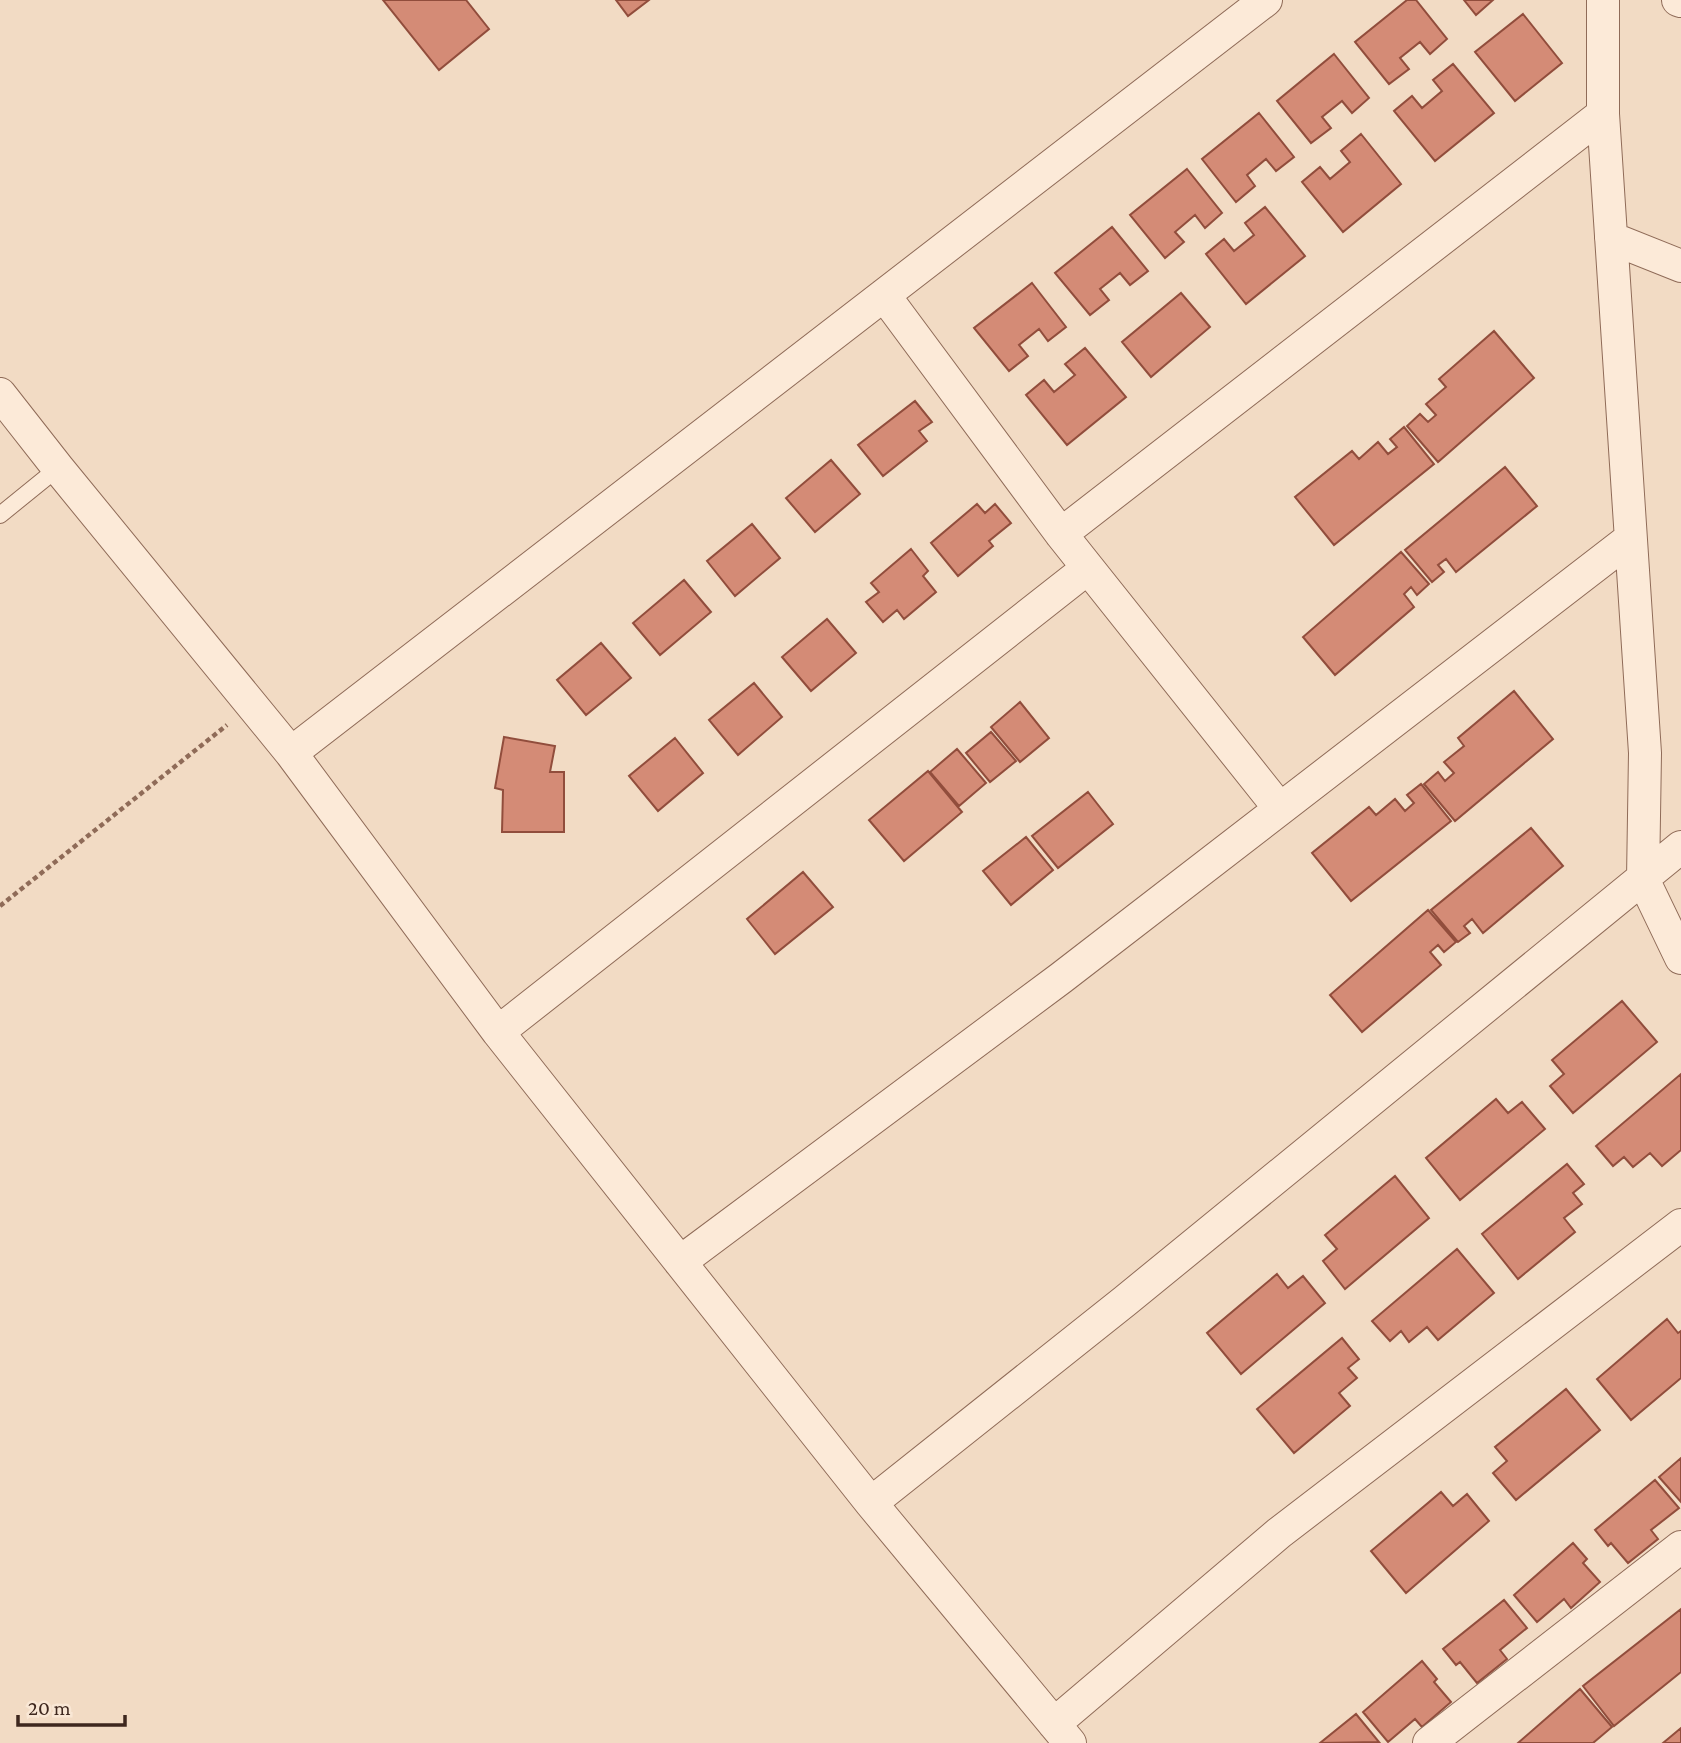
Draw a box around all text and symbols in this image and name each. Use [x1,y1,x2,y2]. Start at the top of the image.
scale bar [18,1684,124,1728]
text: 20 m [28,1696,71,1720]

